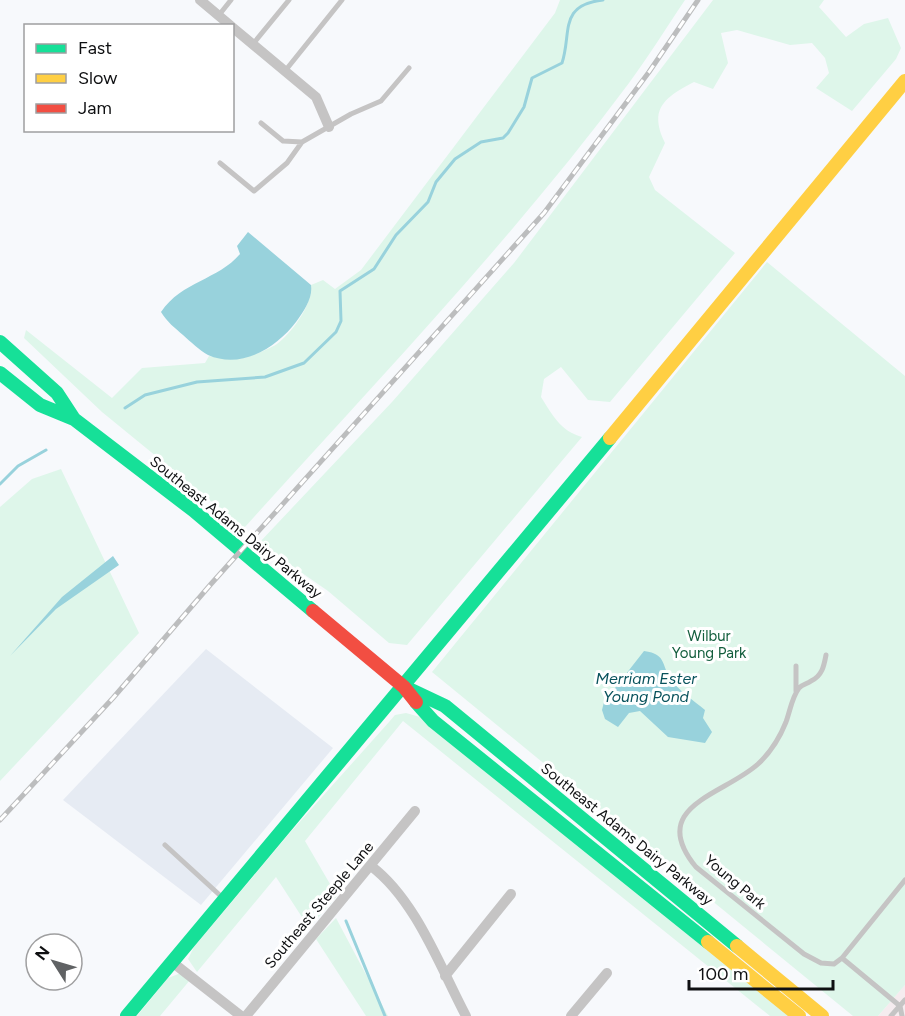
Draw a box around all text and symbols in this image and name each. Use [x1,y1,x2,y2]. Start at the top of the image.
legend [24,24,234,132]
text: Fast [78,37,112,59]
text: Slow [78,67,117,89]
text: Jam [78,97,112,119]
street label: Southeast Adams Dairy Parkway [146,452,326,602]
park label: Wilbur Young Park [672,627,747,662]
water label: Merriam Ester Young Pond [595,669,697,706]
street label: Southeast Adams Dairy Parkway [537,759,717,909]
street label: Southeast Steeple Lane [261,838,377,972]
street label: Young Park [701,851,770,913]
north arrow [24,932,84,992]
text: N [31,943,54,964]
scale bar [689,953,833,991]
text: 100 m [698,963,748,985]

